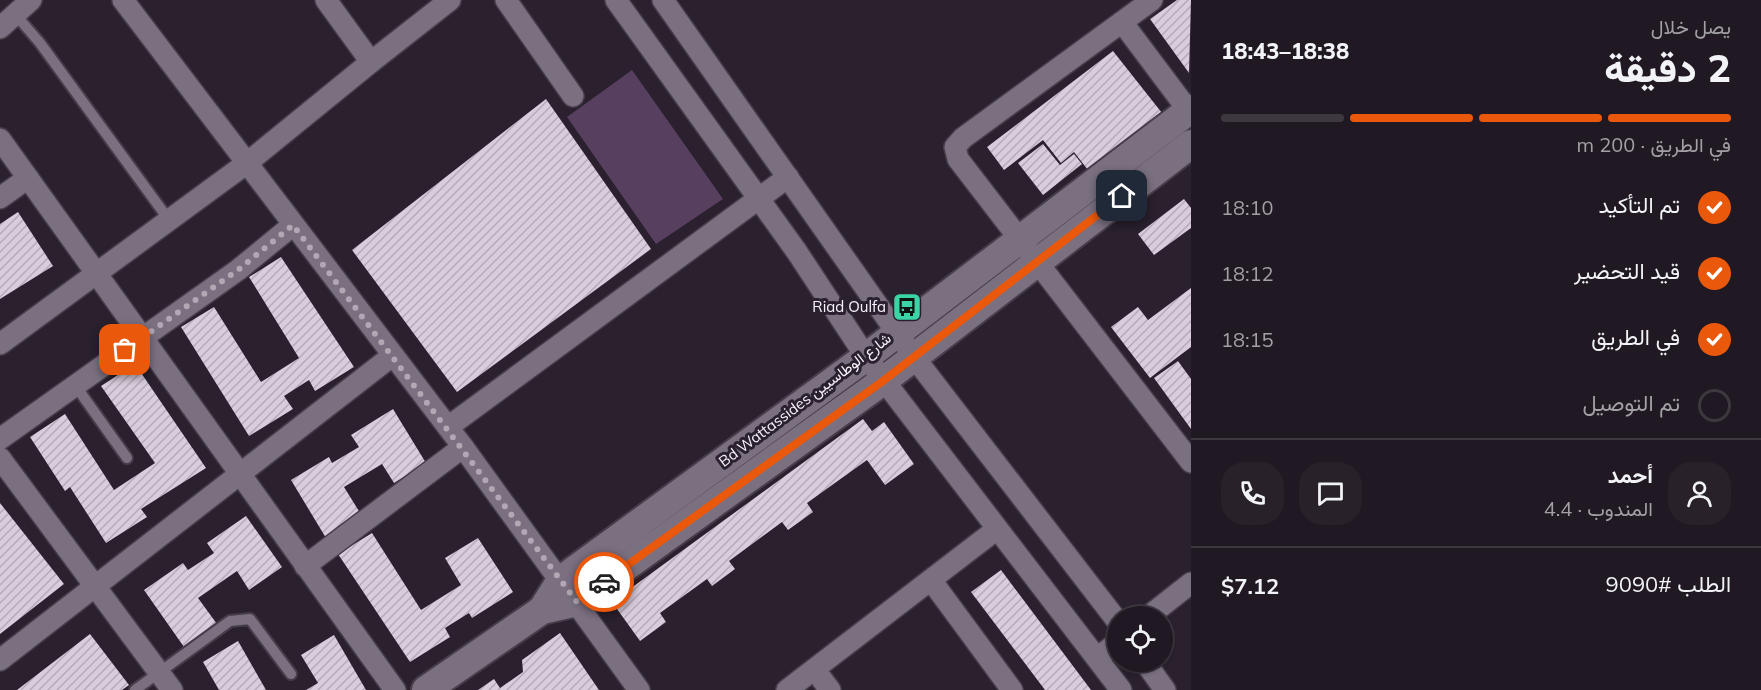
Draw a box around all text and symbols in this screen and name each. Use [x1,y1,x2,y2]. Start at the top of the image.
text: يصل خلال [1651,14,1731,39]
text: 18:38–18:43 [1221,37,1349,65]
text: 2 دقيقة [1604,43,1731,92]
text: في الطريق · 200 m [1577,132,1731,157]
pin [1096,170,1147,221]
icon: home [1105,179,1138,212]
text: تم التأكيد [1599,191,1680,219]
icon: check [1698,191,1731,224]
text: 18:10 [1221,195,1274,220]
text: قيد التحضير [1574,257,1680,285]
icon: check [1698,257,1731,290]
text: 18:12 [1221,261,1274,286]
bus stop icon: Riad Oulfa [891,291,923,323]
place label: Riad Oulfa [812,297,886,316]
text: في الطريق [1591,323,1680,351]
icon: check [1698,323,1731,356]
pin [99,324,150,375]
text: 18:15 [1221,327,1274,352]
street label: Bd Wattassides شارع الوطاسيين [715,328,896,472]
icon: bag [108,333,141,366]
text: تم التوصيل [1583,389,1680,417]
text: أحمد [1608,461,1653,489]
button: phone [1221,462,1284,525]
button: chat [1299,462,1362,525]
button: person [1668,462,1731,525]
text: المندوب · 4.4 [1544,496,1653,521]
courier [574,552,634,612]
icon: car [588,566,621,599]
text: الطلب #9090 [1606,570,1731,598]
text: $7.12 [1221,572,1279,600]
map controls [1107,606,1173,672]
button: locate [1107,606,1173,672]

